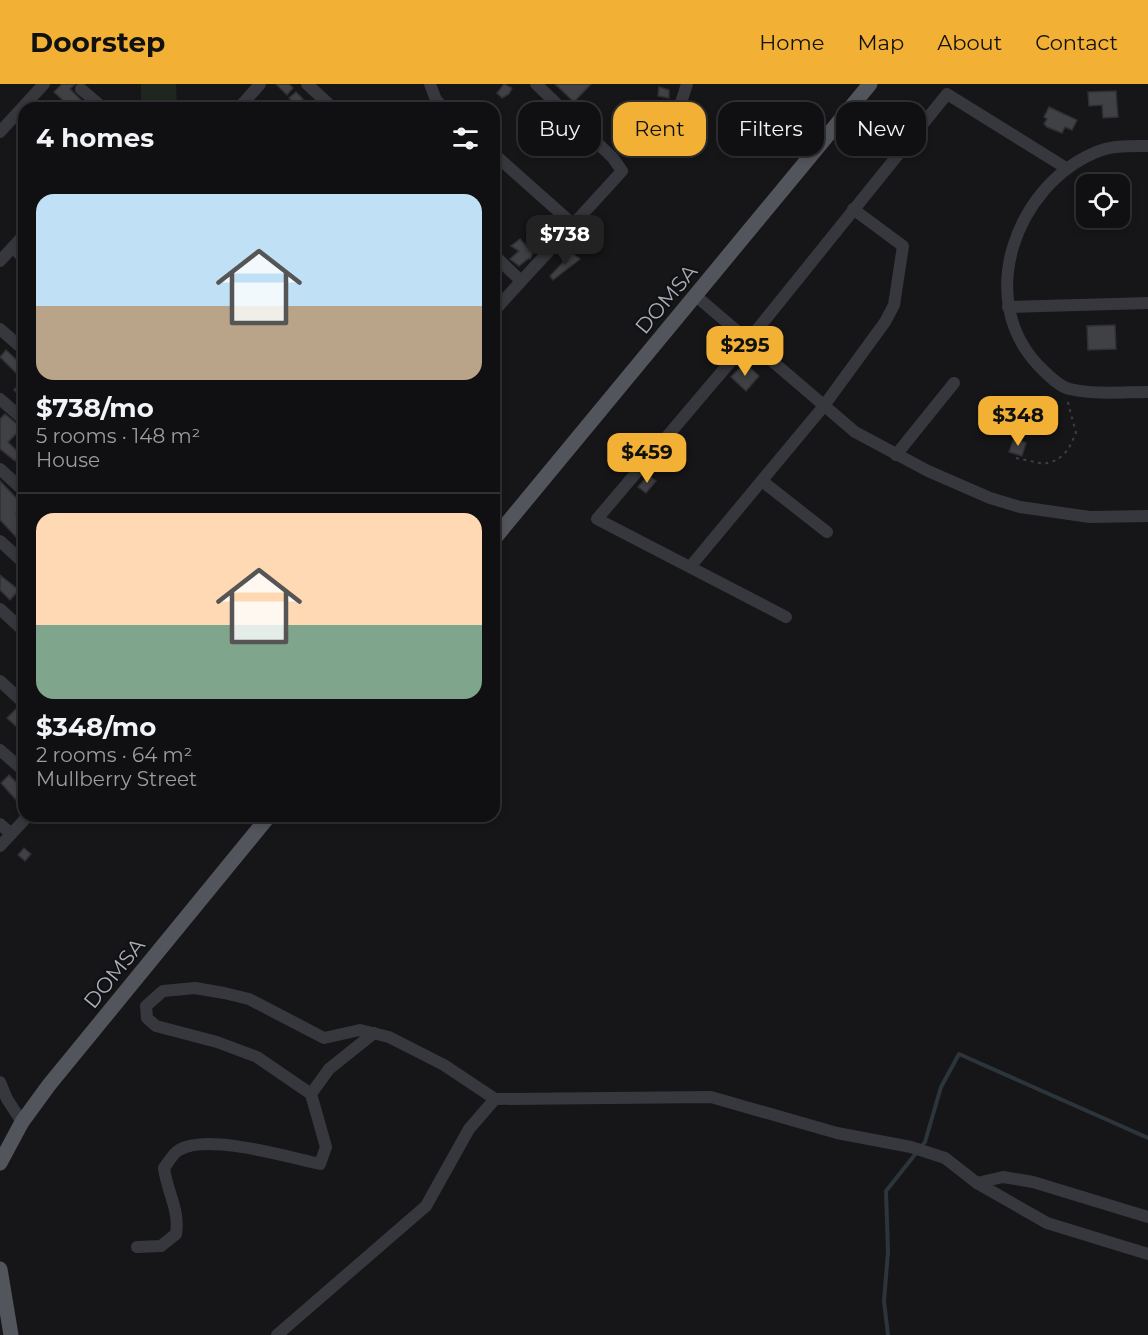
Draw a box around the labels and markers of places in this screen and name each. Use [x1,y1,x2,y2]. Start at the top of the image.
pin: $738 [529,215,601,266]
pin: $295 [709,326,781,377]
pin: $348 [982,396,1054,447]
pin: $459 [611,433,683,484]

